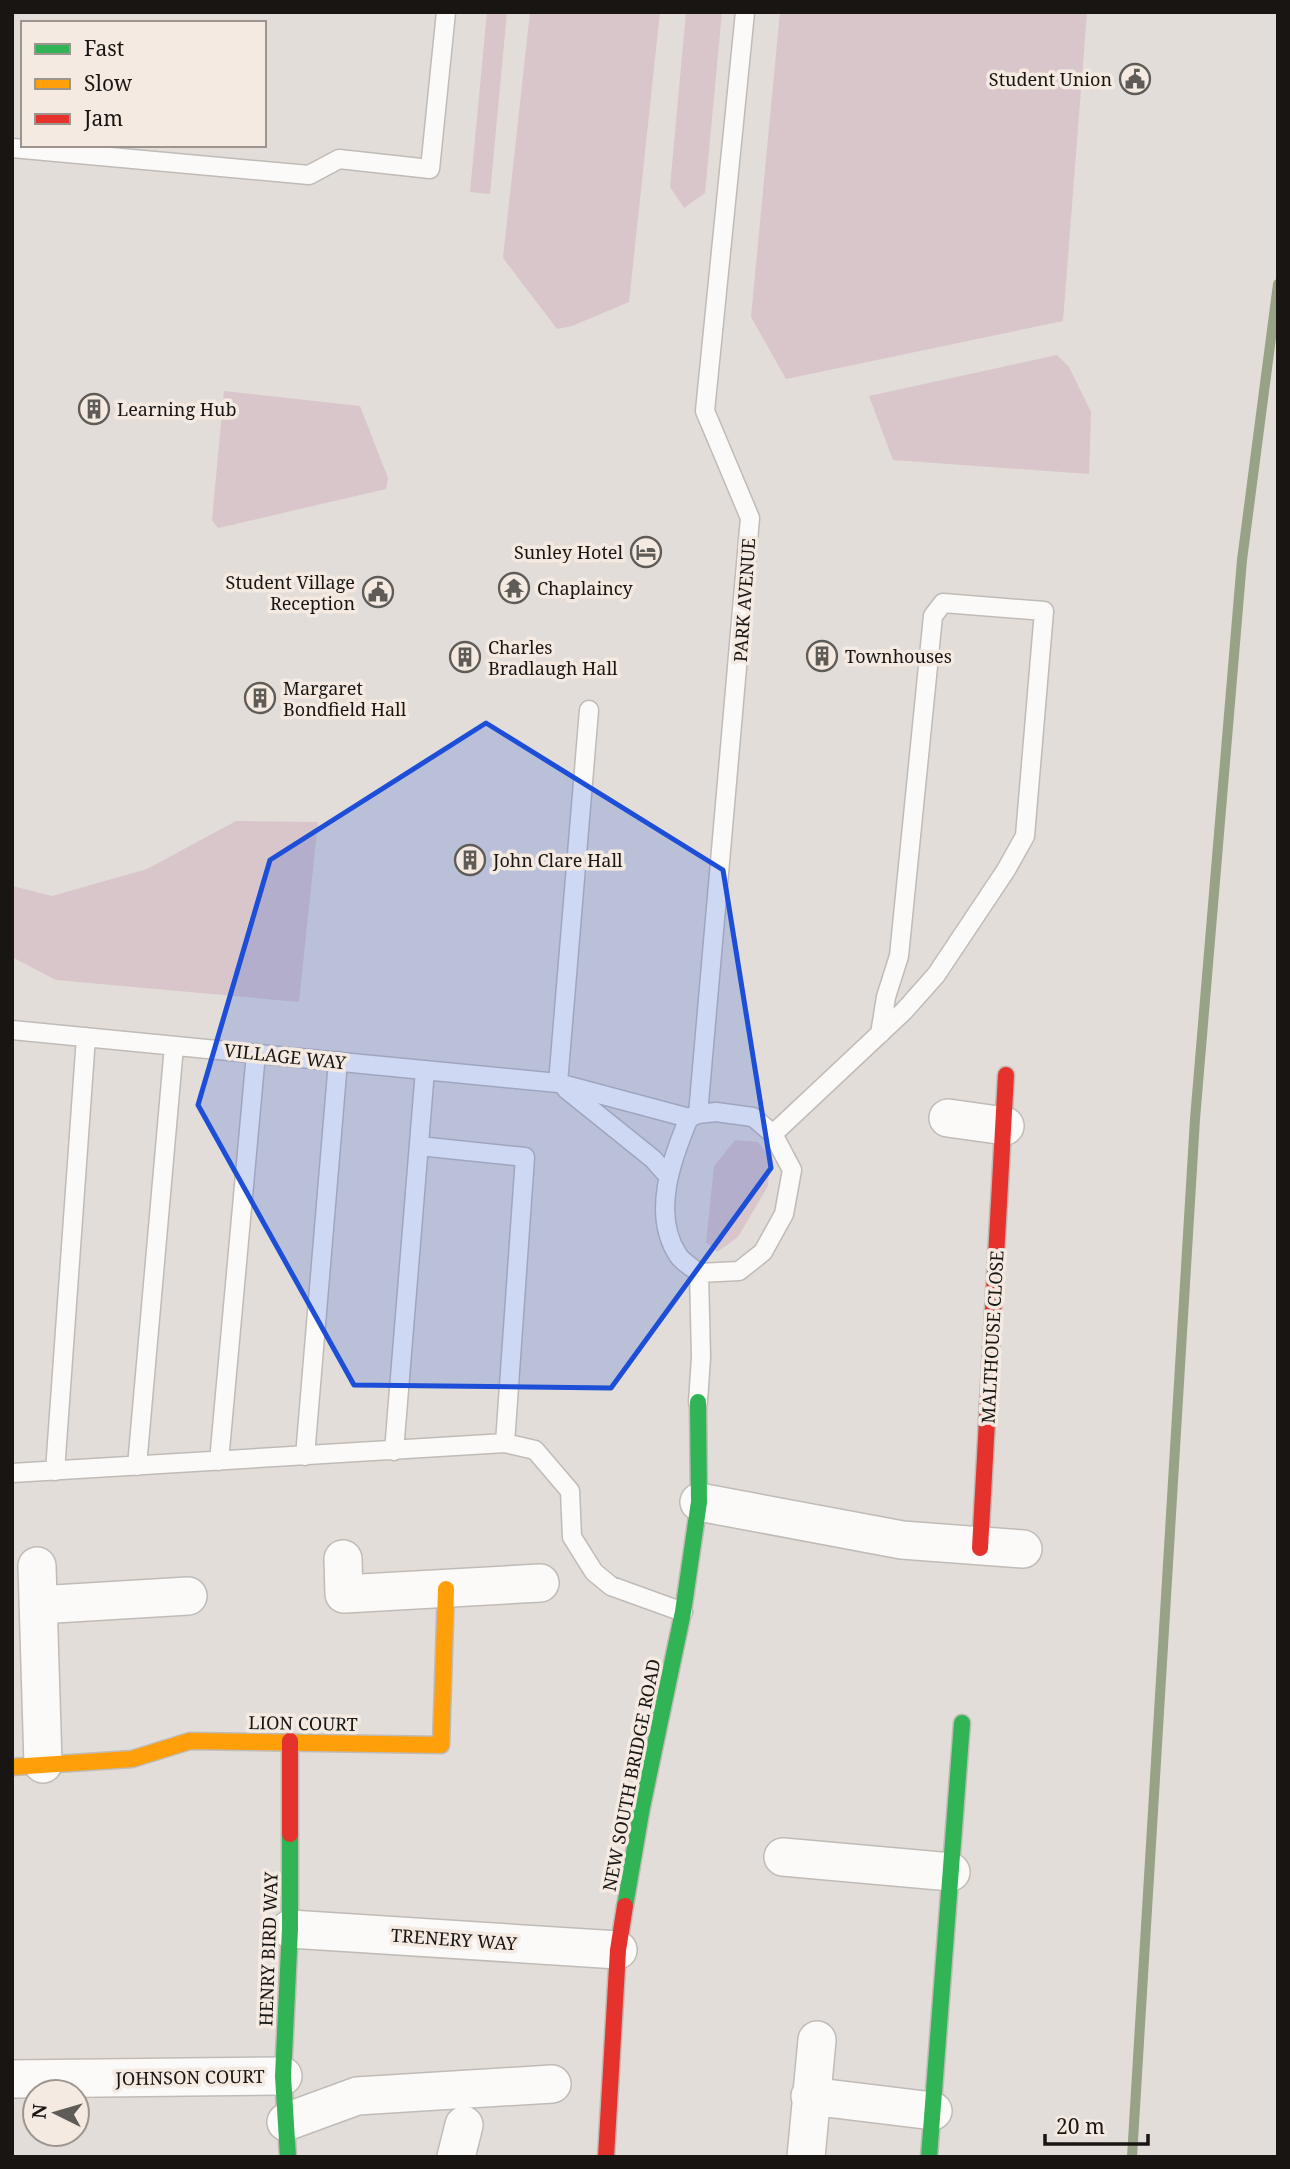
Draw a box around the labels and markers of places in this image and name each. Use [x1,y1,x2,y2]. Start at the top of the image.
public building icon: Student Union [1118,62,1152,96]
place label: Student Union [989,67,1112,91]
building icon: Learning Hub [77,392,111,426]
place label: Learning Hub [117,397,237,421]
hotel icon: Sunley Hotel [629,535,663,569]
place label: Sunley Hotel [514,540,623,564]
place label: Student Village Reception [226,570,355,615]
temple icon: Chaplaincy [497,571,531,605]
public building icon: Student Village Reception [361,575,395,609]
place label: Chaplaincy [537,576,634,600]
place label: Charles Bradlaugh Hall [488,635,618,680]
building icon: Townhouses [805,639,839,673]
building icon: Charles Bradlaugh Hall [448,640,482,674]
place label: Townhouses [845,644,952,668]
place label: Margaret Bondfield Hall [283,676,407,721]
building icon: Margaret Bondfield Hall [243,681,277,715]
building icon: John Clare Hall [453,843,487,877]
place label: John Clare Hall [492,848,623,872]

